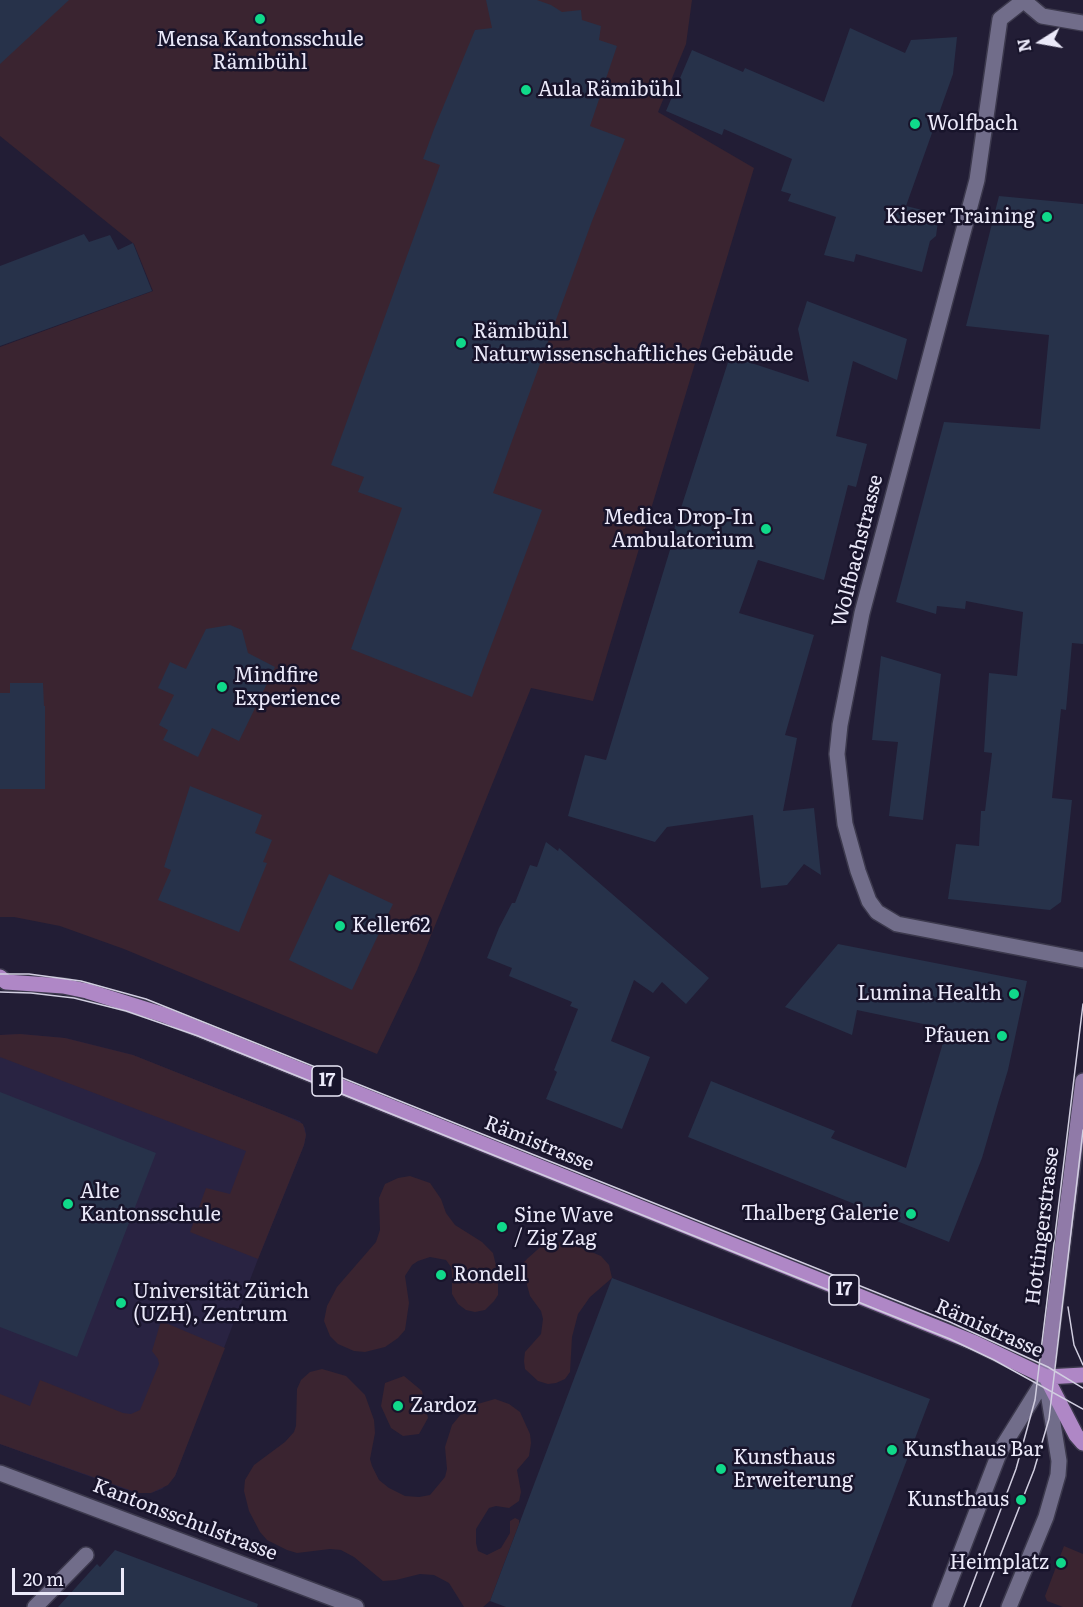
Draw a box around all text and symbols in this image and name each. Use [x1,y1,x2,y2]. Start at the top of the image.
marker: Mensa Kantonsschule Rämibühl [253,12,267,26]
north arrow [1011,12,1071,72]
place label: Mensa Kantonsschule Rämibühl [156,28,364,75]
text: N [1010,37,1036,54]
place label: Aula Rämibühl [538,78,681,102]
marker: Aula Rämibühl [519,83,533,97]
place label: Wolfbach [927,112,1018,136]
marker: Wolfbach [908,117,922,131]
place label: Kieser Training [885,205,1035,229]
marker: Kieser Training [1040,210,1054,224]
place label: Rämibühl Naturwissenschaftliches Gebäude [473,320,793,367]
marker: Rämibühl Naturwissenschaftliches Gebäude [454,336,468,350]
street label: Wolfbachstrasse [827,472,889,630]
place label: Medica Drop-In Ambulatorium [603,506,754,553]
marker: Medica Drop-In Ambulatorium [759,522,773,536]
place label: Mindfire Experience [234,664,340,711]
marker: Mindfire Experience [215,680,229,694]
place label: Keller62 [352,914,430,938]
marker: Keller62 [333,919,347,933]
place label: Lumina Health [857,982,1002,1006]
marker: Lumina Health [1007,987,1021,1001]
place label: Pfauen [924,1024,990,1048]
marker: Pfauen [995,1029,1009,1043]
road number: 17 [312,1066,342,1096]
street label: Rämistrasse [481,1111,597,1177]
street label: Hottingerstrasse [1021,1145,1065,1307]
place label: Alte Kantonsschule [80,1180,221,1227]
marker: Alte Kantonsschule [61,1197,75,1211]
place label: Thalberg Galerie [741,1202,899,1226]
place label: Sine Wave / Zig Zag [514,1204,613,1251]
marker: Thalberg Galerie [904,1207,918,1221]
marker: Sine Wave / Zig Zag [495,1220,509,1234]
place label: Rondell [453,1263,527,1287]
marker: Rondell [434,1268,448,1282]
road number: 17 [829,1275,859,1305]
place label: Universität Zürich (UZH), Zentrum [133,1280,309,1327]
street label: Rämistrasse [931,1294,1047,1364]
marker: Universität Zürich (UZH), Zentrum [114,1296,128,1310]
place label: Zardoz [410,1394,476,1418]
marker: Zardoz [391,1399,405,1413]
place label: Kunsthaus Bar [904,1438,1043,1462]
marker: Kunsthaus Bar [885,1443,899,1457]
place label: Kunsthaus Erweiterung [733,1446,853,1493]
marker: Kunsthaus Erweiterung [714,1462,728,1476]
street label: Kantonsschulstrasse [89,1474,281,1566]
place label: Kunsthaus [907,1488,1009,1512]
marker: Kunsthaus [1014,1493,1028,1507]
place label: Heimplatz [949,1551,1049,1575]
scale bar [15,1556,128,1594]
marker: Heimplatz [1054,1556,1068,1570]
text: 20 m [23,1565,64,1592]

